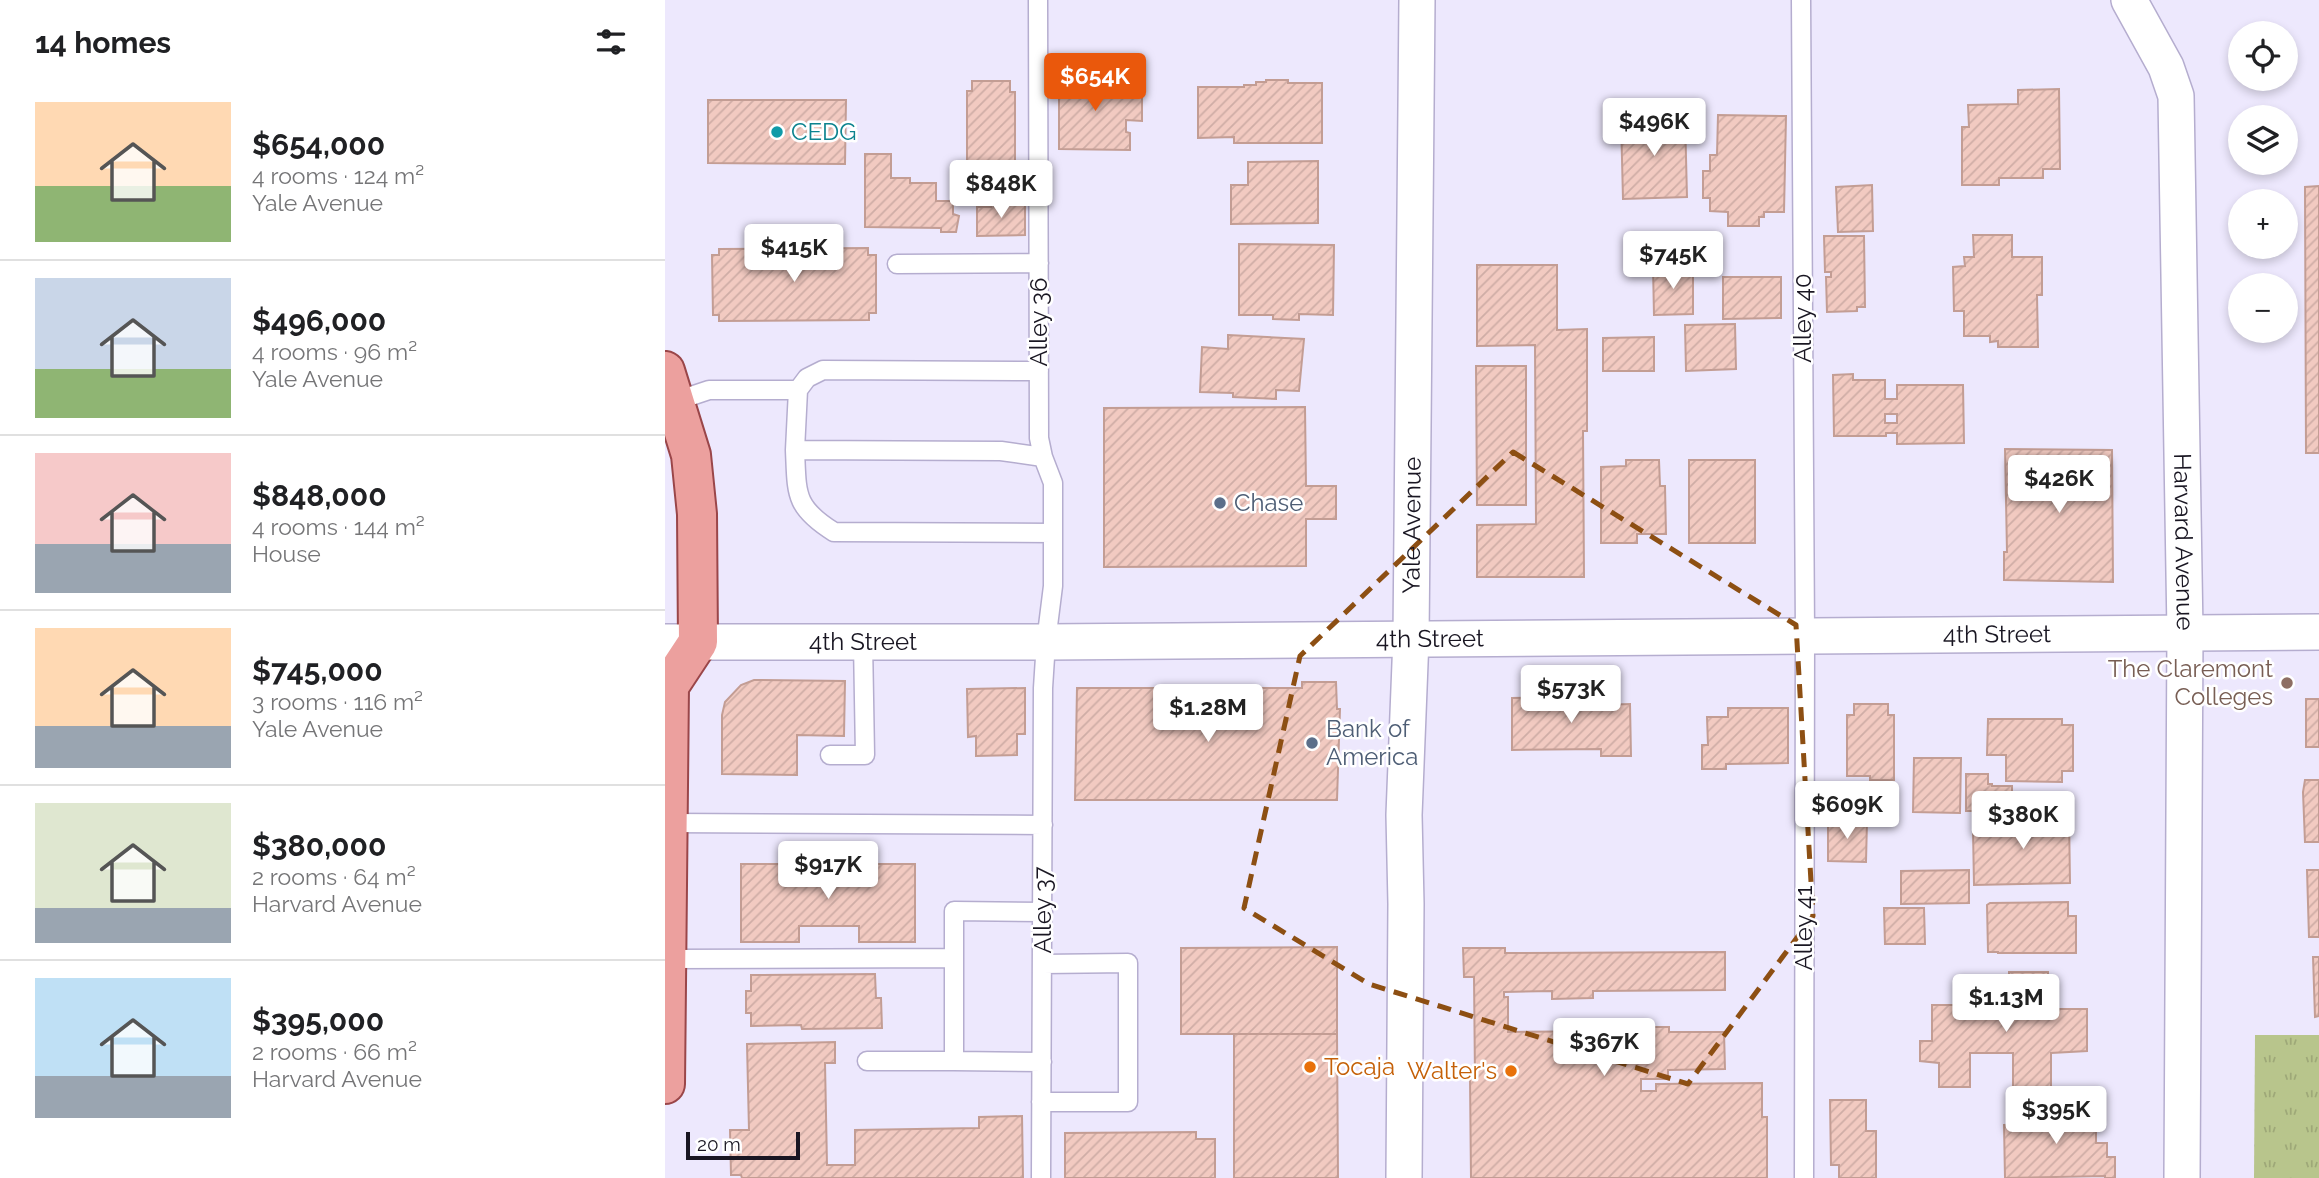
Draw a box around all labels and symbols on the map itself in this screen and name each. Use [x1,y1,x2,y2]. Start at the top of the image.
pin: $654K [1046,54,1144,113]
pin: $496K [1605,99,1703,158]
place label: CEDG [791,117,856,146]
marker: CEDG [769,124,785,140]
pin: $848K [952,160,1050,220]
pin: $415K [745,224,843,284]
pin: $745K [1624,232,1722,291]
street label: Alley 40 [1788,273,1817,363]
street label: Alley 36 [1024,278,1053,366]
street label: Harvard Avenue [2168,453,2200,631]
pin: $426K [2010,456,2108,515]
street label: Yale Avenue [1396,457,1427,594]
place label: Chase [1234,488,1303,517]
marker: Chase [1212,495,1228,511]
street label: 4th Street [1943,619,2051,649]
street label: 4th Street [1376,624,1484,653]
street label: 4th Street [809,627,917,656]
place label: The Claremont Colleges [2108,654,2273,711]
pin: $573K [1522,666,1620,725]
marker: The Claremont Colleges [2279,675,2295,691]
pin: $1.28M [1151,684,1265,744]
place label: Bank of America [1326,714,1418,771]
marker: Bank of America [1304,735,1320,751]
pin: $609K [1798,782,1896,841]
pin: $380K [1974,792,2072,851]
pin: $917K [779,842,877,901]
street label: Alley 37 [1028,866,1057,954]
street label: Alley 41 [1789,886,1818,970]
pin: $1.13M [1949,974,2063,1034]
pin: $367K [1555,1018,1653,1078]
place label: Tocaja [1324,1052,1395,1081]
place label: Walter's [1407,1056,1497,1085]
marker: Tocaja [1302,1059,1318,1075]
marker: Walter's [1503,1063,1519,1079]
pin: $395K [2007,1086,2105,1146]
scale bar [686,1129,800,1161]

